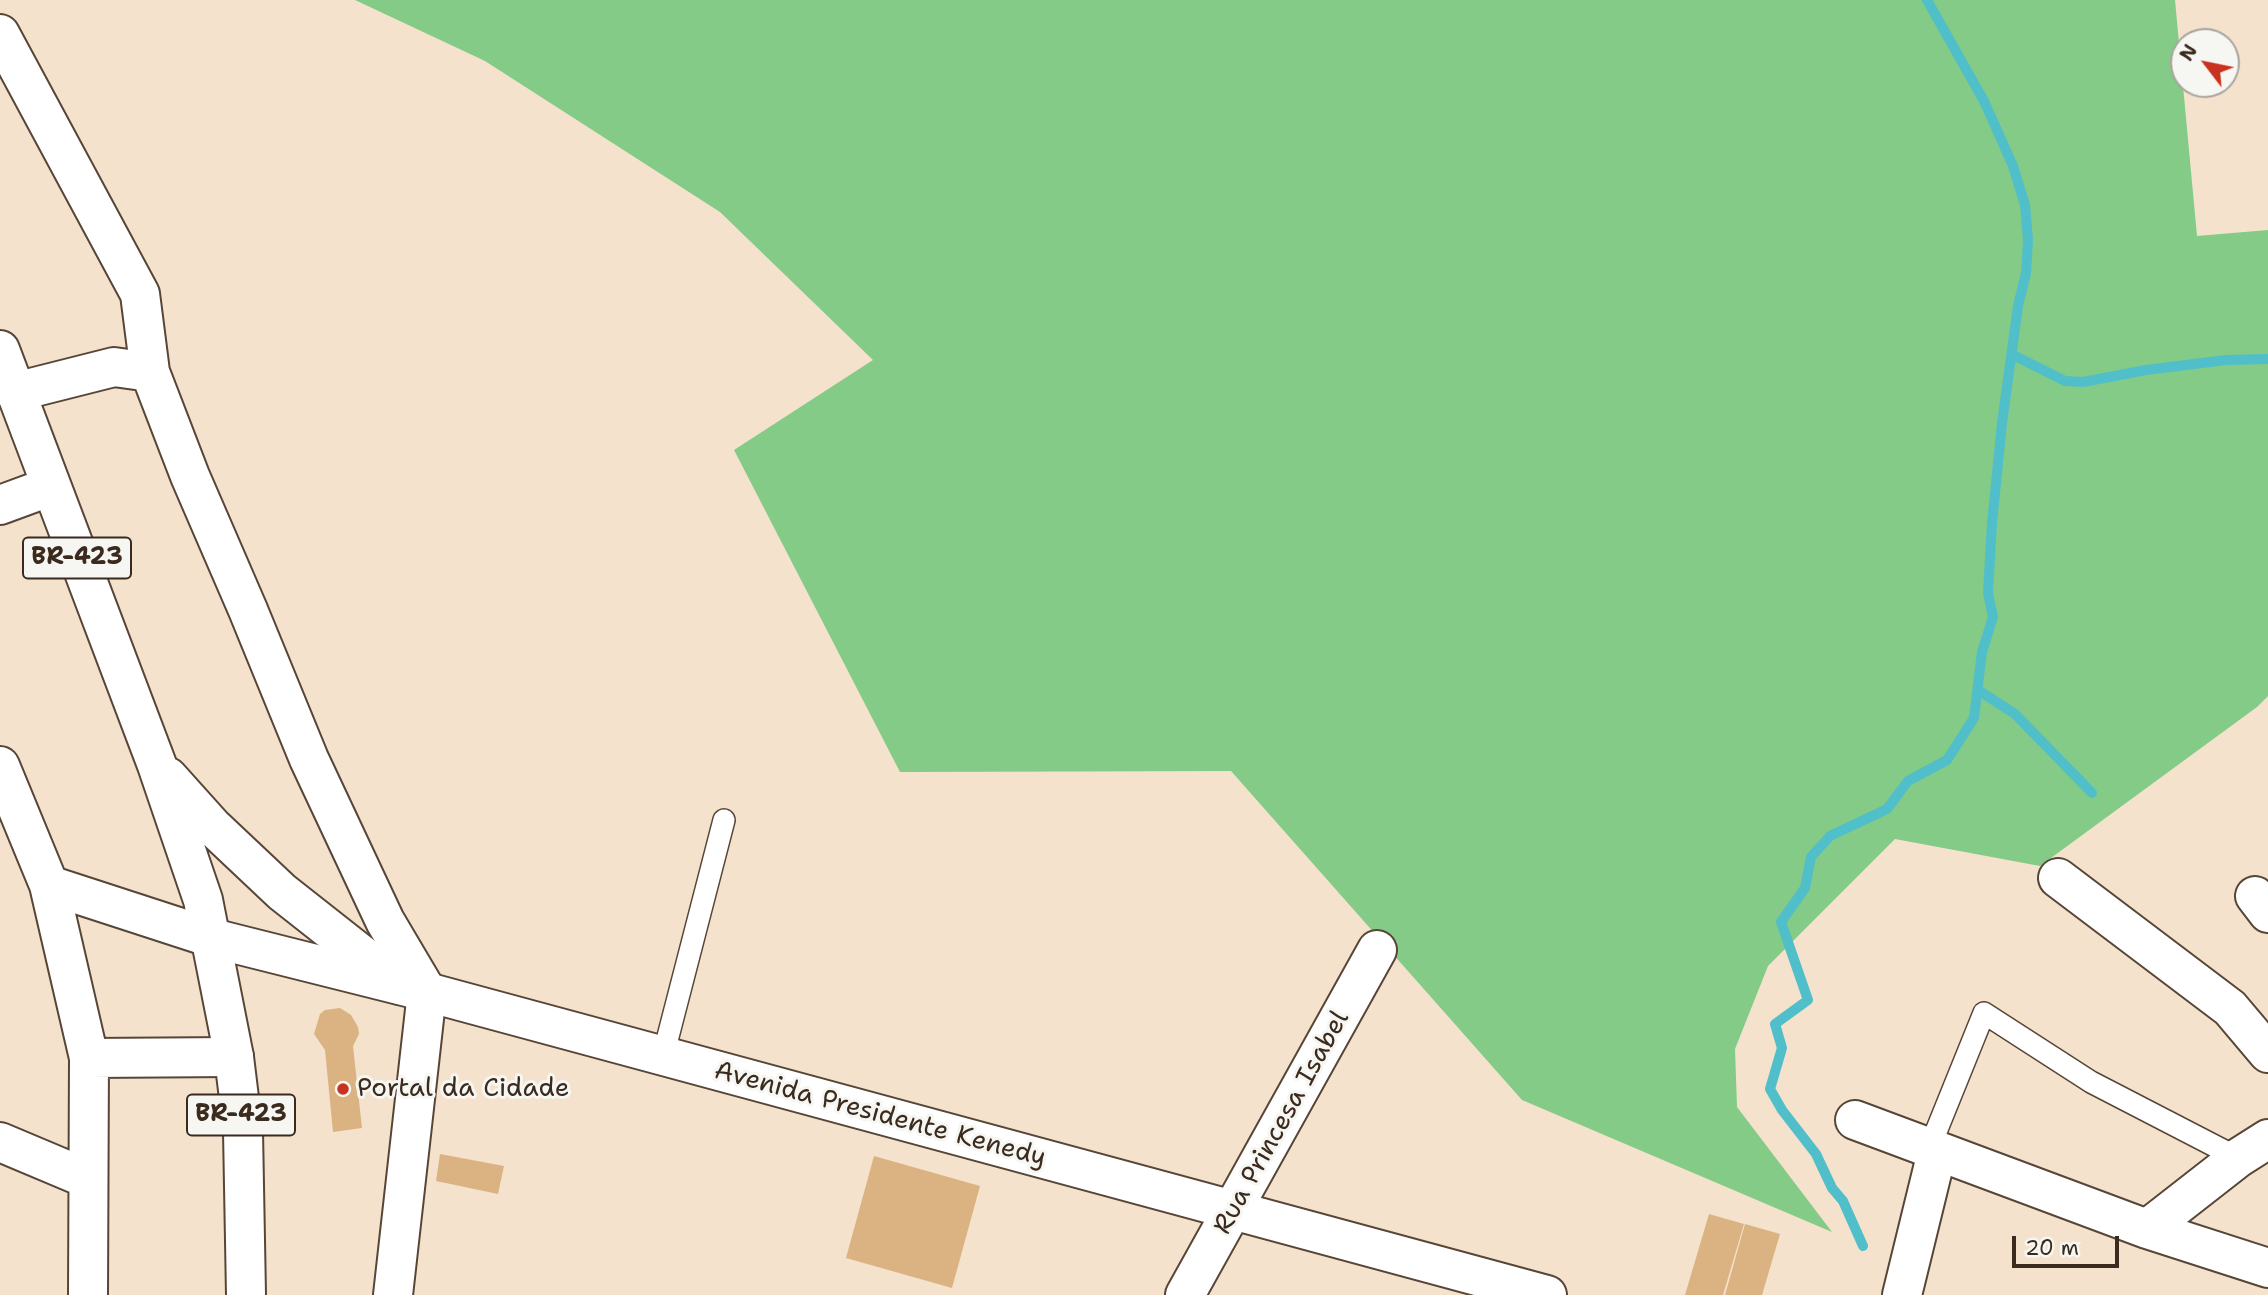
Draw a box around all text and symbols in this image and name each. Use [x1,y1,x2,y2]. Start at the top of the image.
north arrow [2170,28,2240,98]
text: N [2174,40,2203,66]
road number: BR-423 [23,538,131,578]
street label: Rua Princesa Isabel [1208,1006,1356,1240]
street label: Avenida Presidente Kenedy [711,1056,1049,1174]
place label: Portal da Cidade [357,1073,569,1105]
marker: Portal da Cidade [335,1081,351,1097]
road number: BR-423 [187,1094,295,1135]
scale bar [2016,1222,2123,1266]
text: 20 m [2025,1234,2079,1262]

